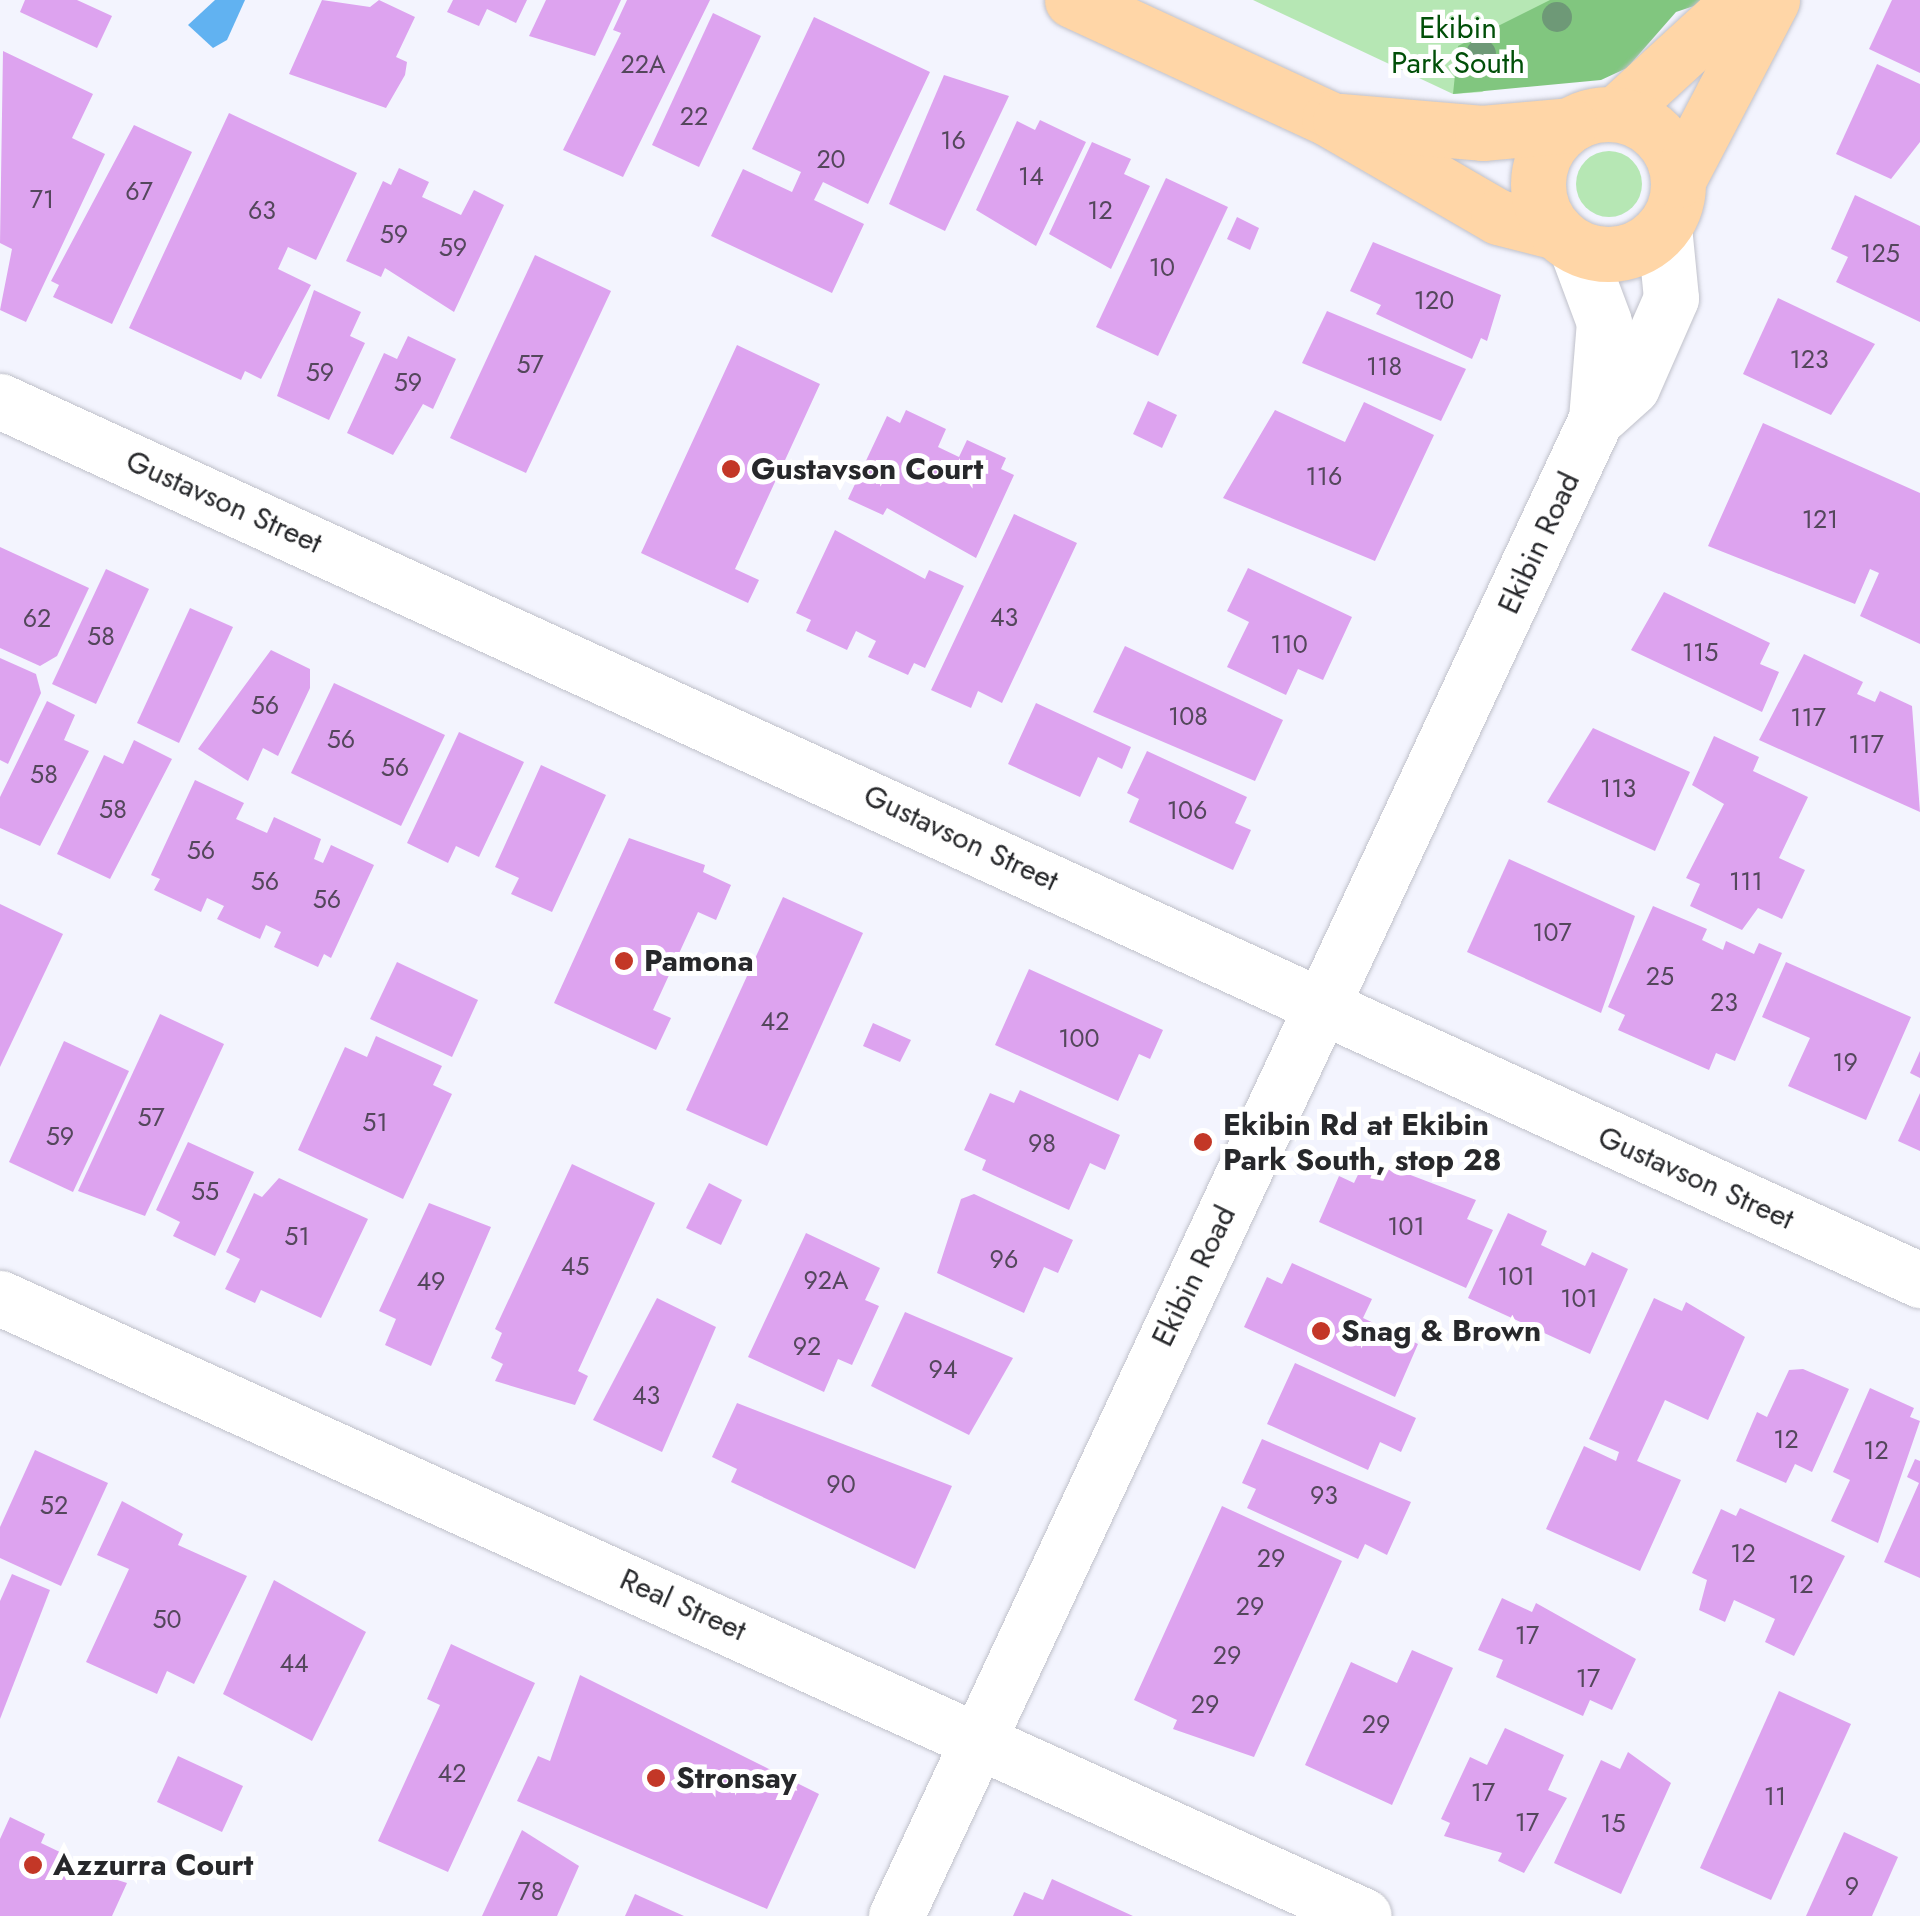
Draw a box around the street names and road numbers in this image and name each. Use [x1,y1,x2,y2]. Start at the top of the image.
street label: Gustavson Street [120,443,328,561]
street label: Ekibin Road [1491,467,1587,619]
street label: Gustavson Street [858,777,1064,899]
street label: Gustavson Street [1592,1119,1800,1237]
street label: Ekibin Road [1145,1200,1243,1352]
street label: Real Street [614,1561,752,1649]

